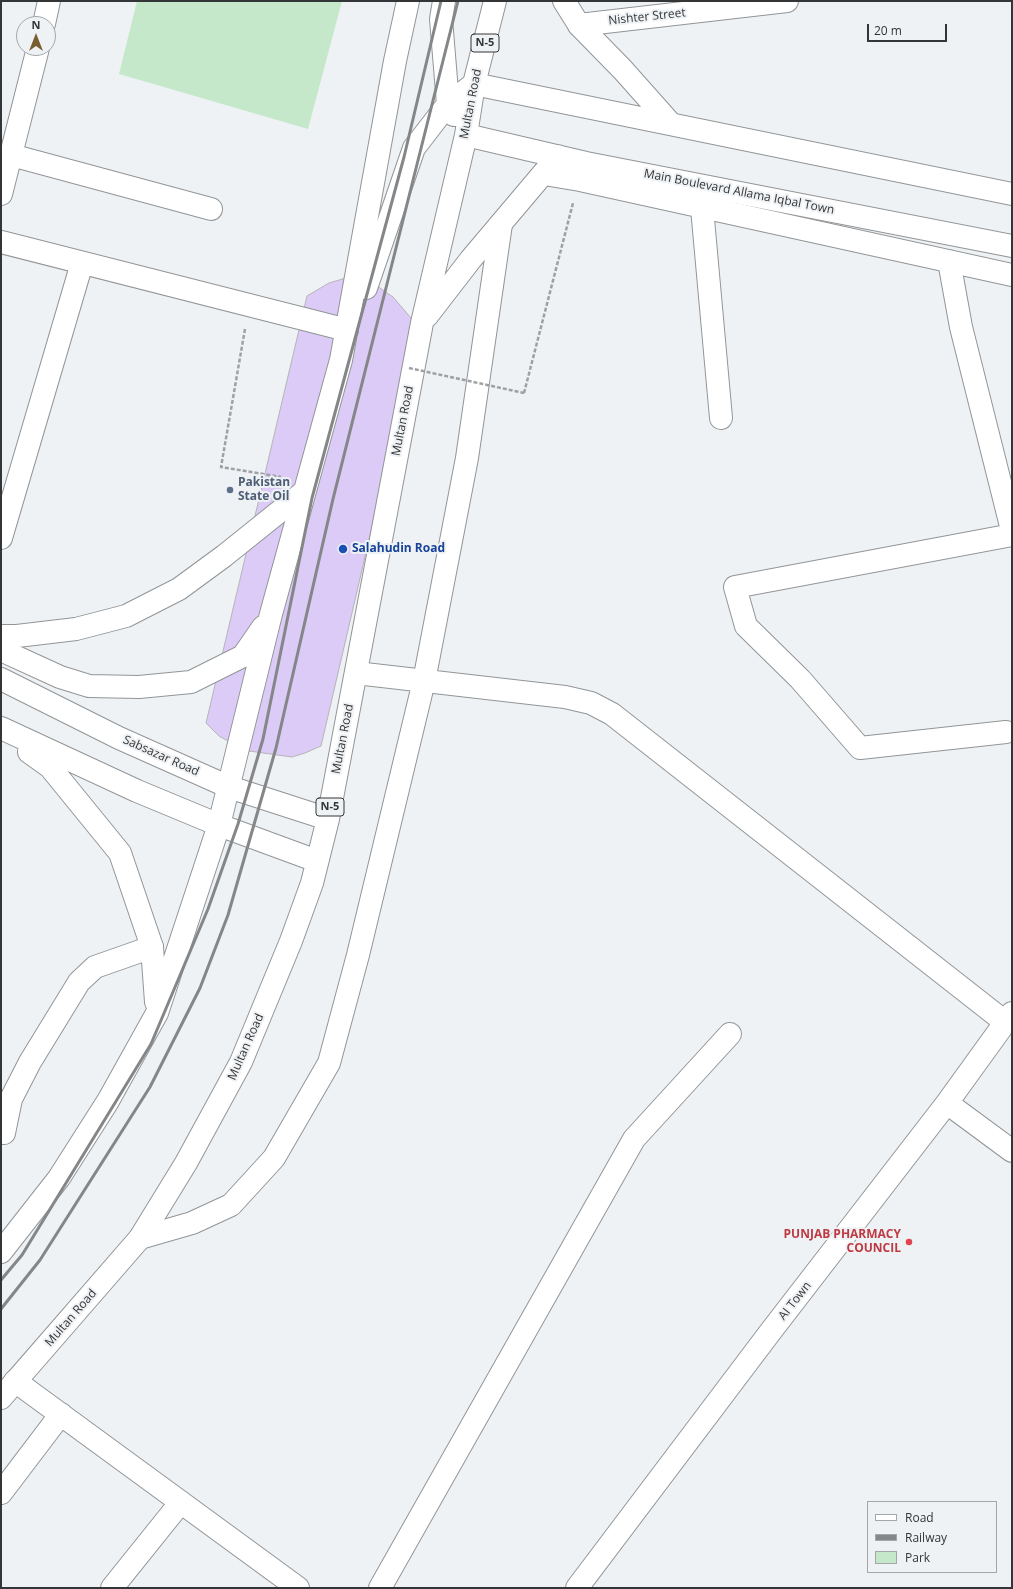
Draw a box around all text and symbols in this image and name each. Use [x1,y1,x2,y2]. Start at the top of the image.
street label: Nishter Street [608,6,686,28]
north arrow [16,16,56,56]
scale bar [869,16,949,42]
text: N [32,17,40,32]
text: 20 m [874,22,902,39]
road number: N-5 [471,34,499,52]
street label: Multan Road [457,68,485,140]
street label: Main Boulevard Allama Iqbal Town [643,166,835,218]
street label: Multan Road [389,385,417,457]
place label: Pakistan State Oil [238,476,290,504]
marker: Pakistan State Oil [225,485,235,495]
place label: Salahudin Road [352,542,445,556]
marker: Salahudin Road [337,543,349,555]
street label: Multan Road [329,703,357,775]
street label: Sabsazar Road [121,733,201,779]
road number: N-5 [316,798,344,816]
street label: Multan Road [225,1012,267,1082]
place label: PUNJAB PHARMACY COUNCIL [784,1228,901,1256]
marker: PUNJAB PHARMACY COUNCIL [904,1237,914,1247]
street label: AI Town [776,1279,814,1323]
street label: Multan Road [42,1286,100,1350]
legend [867,1501,997,1573]
text: Road [905,1509,934,1526]
text: Railway [905,1529,947,1546]
text: Park [905,1549,930,1566]

